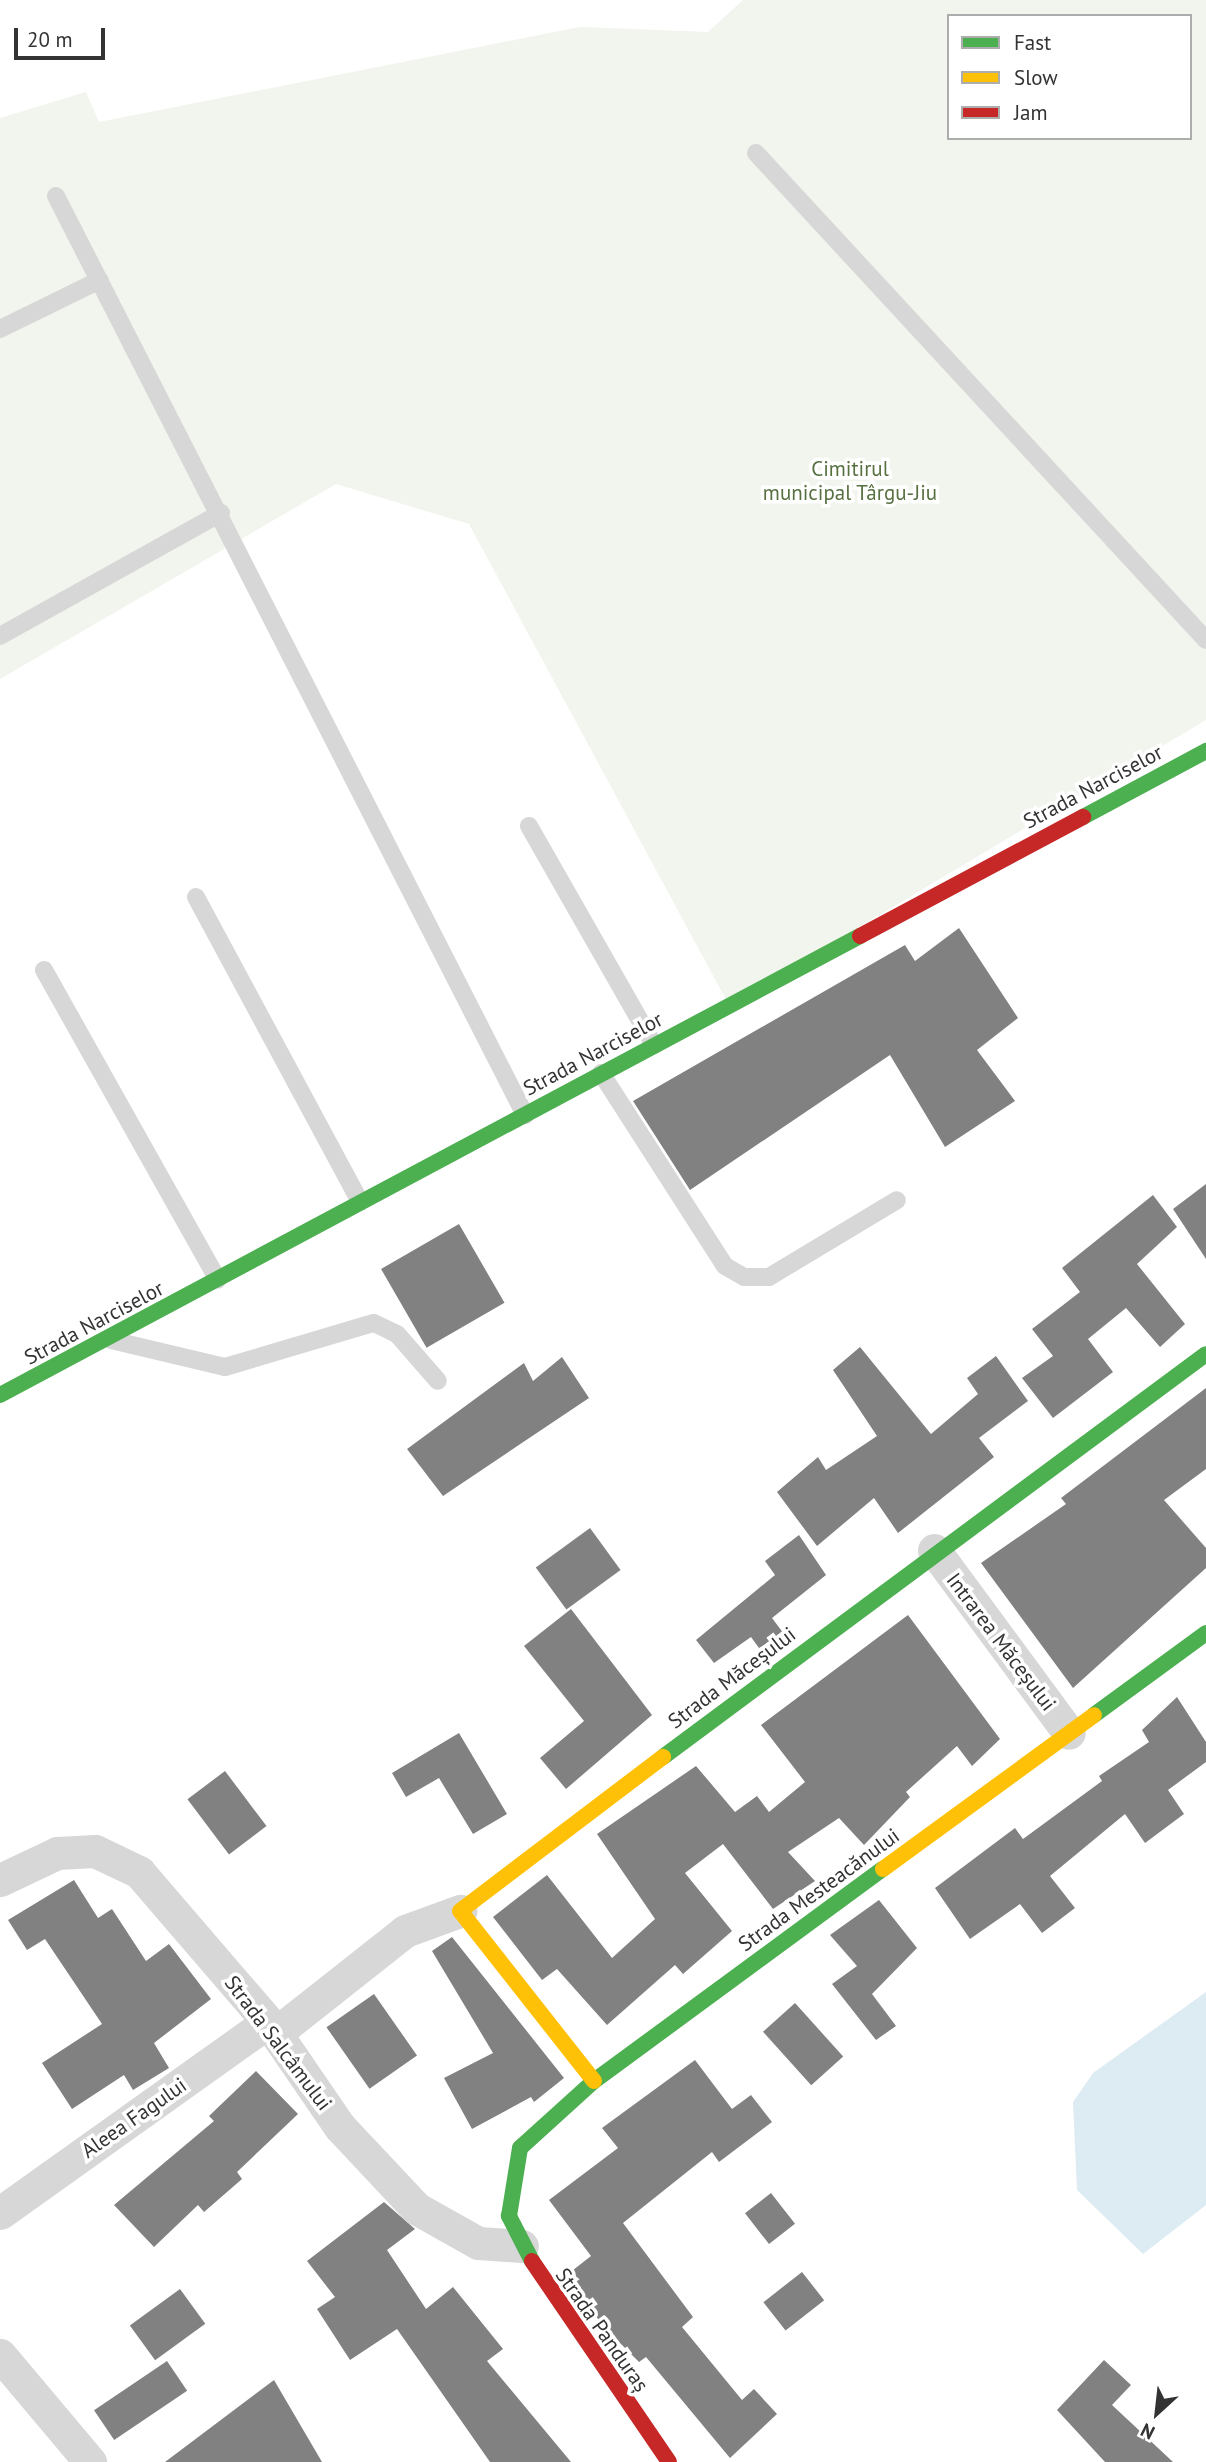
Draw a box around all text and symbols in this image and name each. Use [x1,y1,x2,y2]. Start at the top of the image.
scale bar [18,14,108,58]
legend [947,14,1192,140]
text: 20 m [27,26,73,53]
text: Fast [1014,29,1051,56]
text: Slow [1014,64,1058,91]
text: Jam [1014,99,1048,126]
park label: Cimitirul municipal Târgu-Jiu [763,456,937,506]
street label: Strada Narciselor [1019,740,1167,834]
street label: Strada Narciselor [519,1007,667,1101]
street label: Strada Narciselor [20,1276,168,1370]
street label: Intrarea Măceșului [941,1568,1061,1716]
street label: Strada Măceșului [663,1622,801,1734]
street label: Strada Mesteacănului [734,1823,904,1957]
street label: Strada Salcâmului [219,1971,337,2115]
street label: Aleea Fagului [77,2073,191,2163]
street label: Strada Panduraș [550,2263,654,2397]
north arrow [1122,2378,1192,2448]
text: N [1136,2418,1158,2445]

